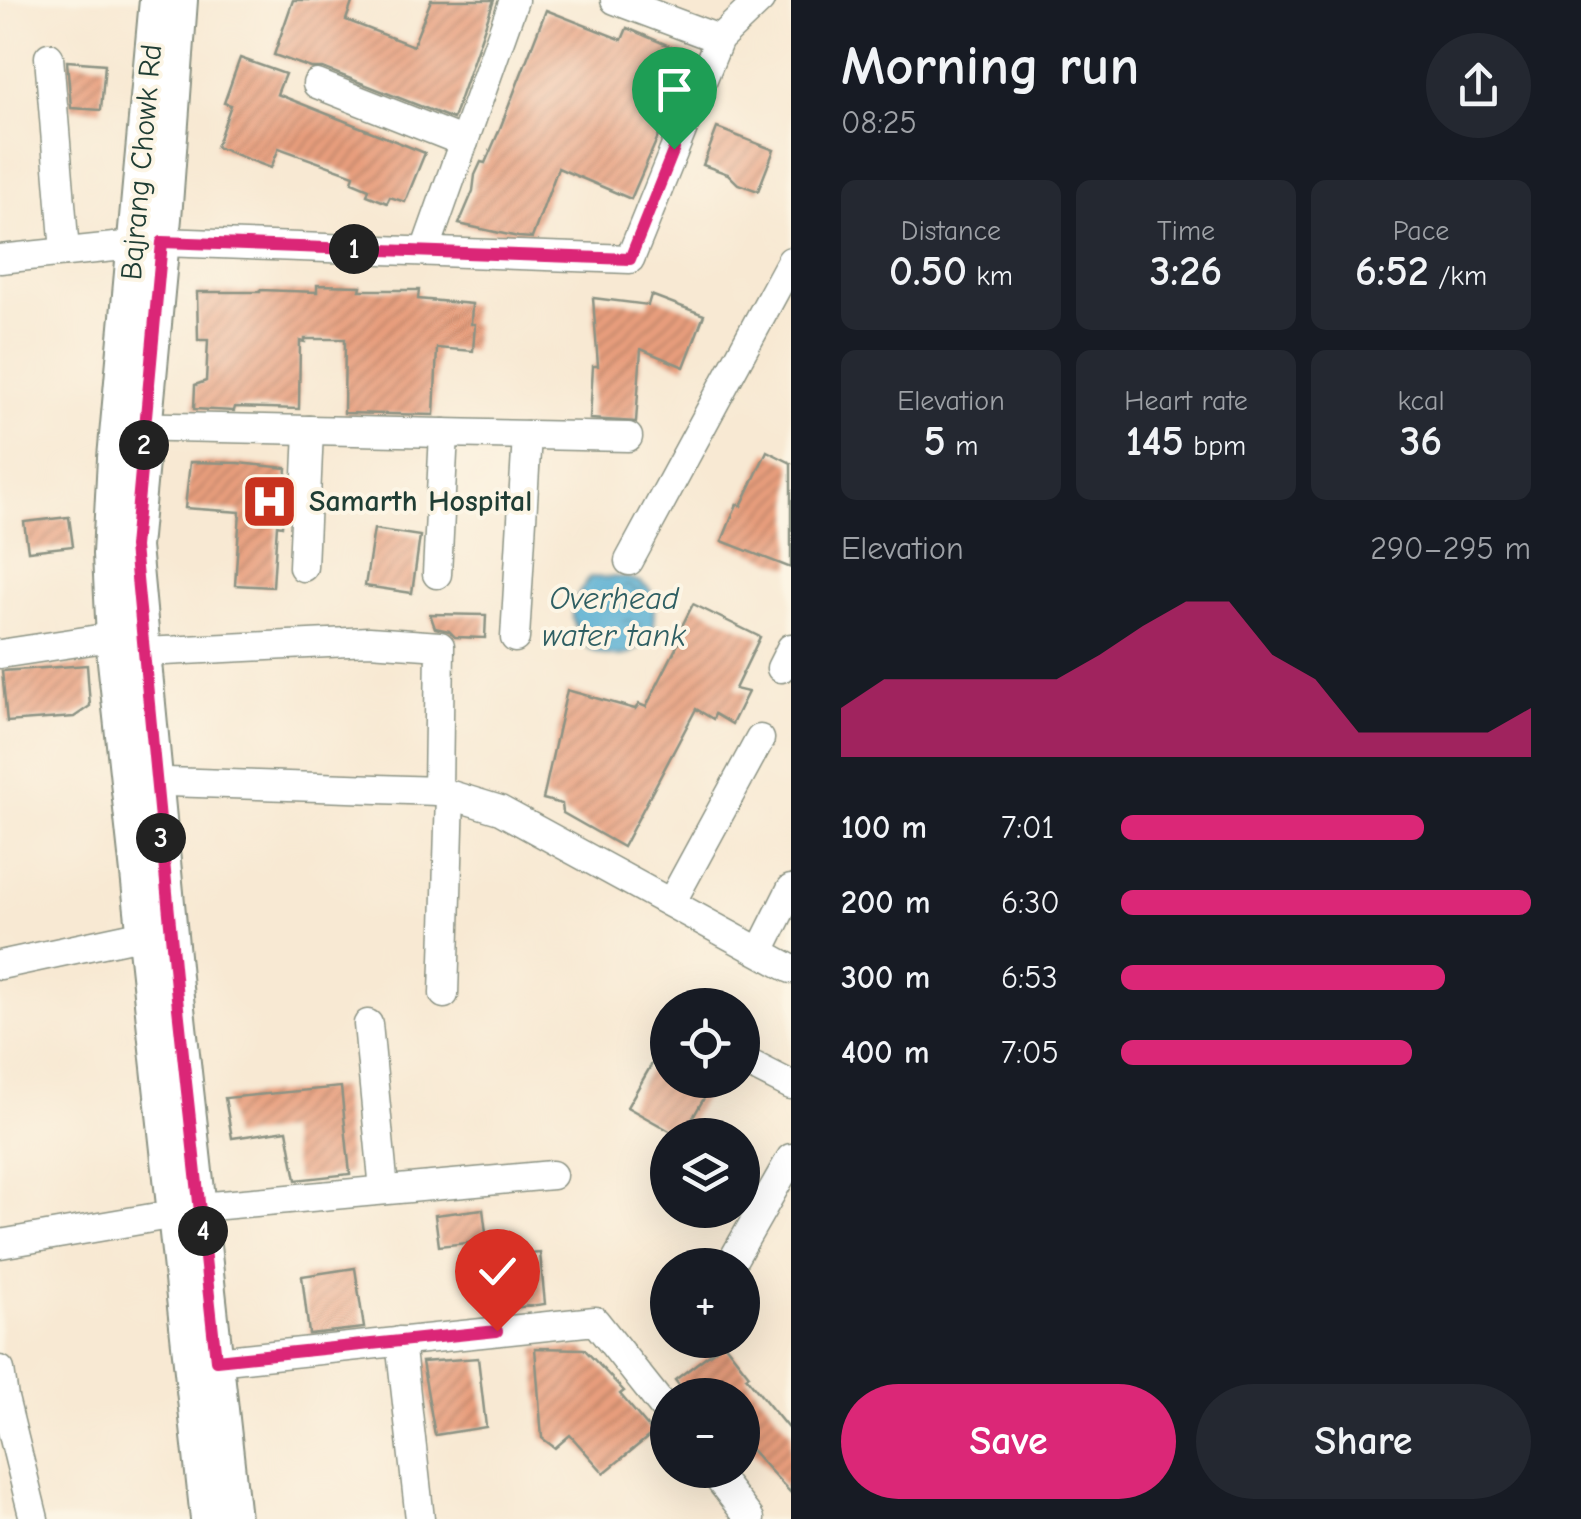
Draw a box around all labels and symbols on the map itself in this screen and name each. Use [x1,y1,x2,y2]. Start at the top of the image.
street label: Bajrang Chowk Rd [114,43,169,281]
pin [632,47,717,150]
pin: 1 [329,224,379,274]
pin: 2 [119,420,169,470]
hospital icon: Samarth Hospital [240,471,300,531]
place label: Samarth Hospital [309,484,532,519]
water label: Overhead water tank [542,580,686,654]
pin: 3 [136,813,186,863]
pin: 4 [178,1206,228,1256]
pin [455,1229,540,1332]

